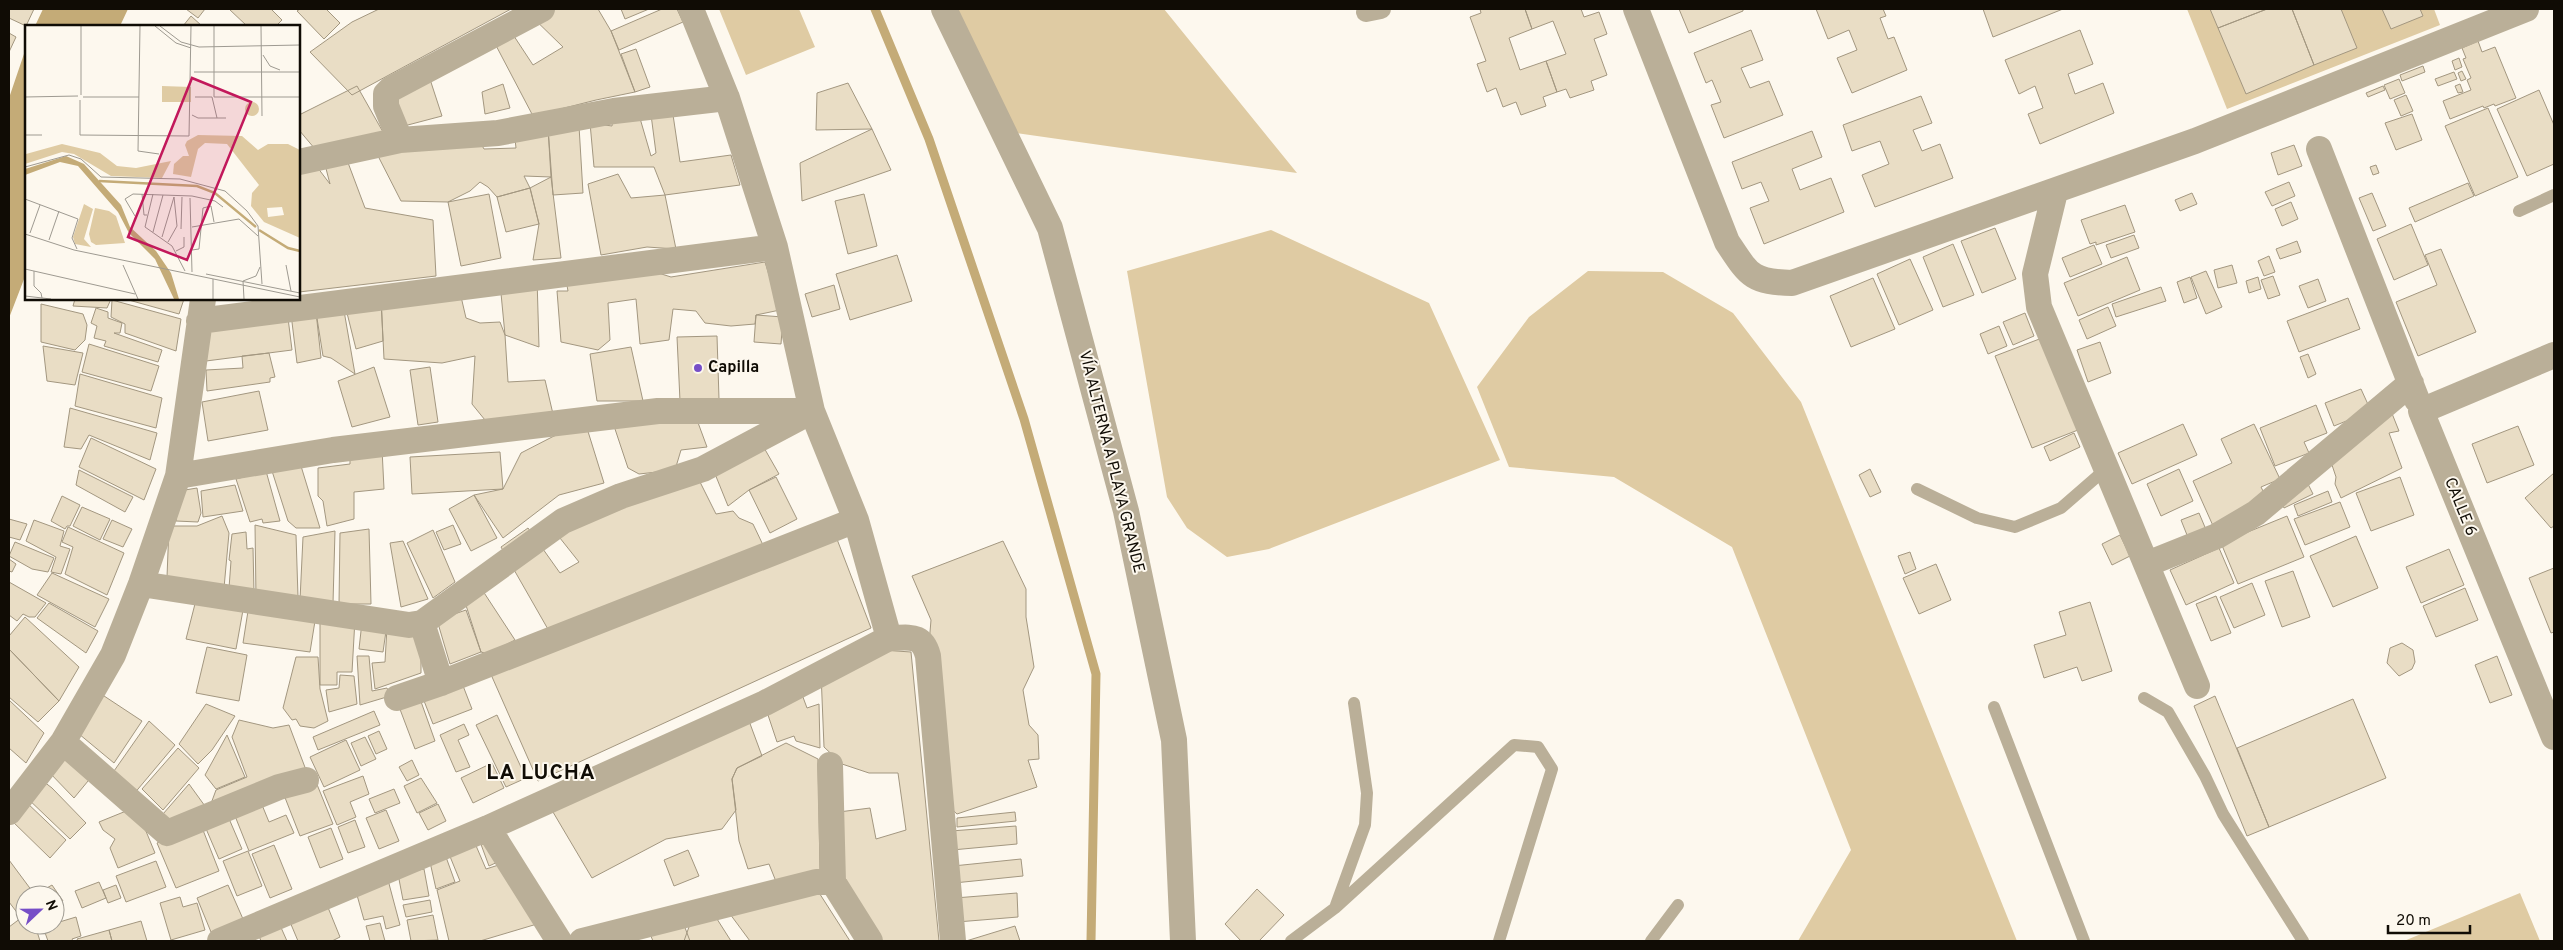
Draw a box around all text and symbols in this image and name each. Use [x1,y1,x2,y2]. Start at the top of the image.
inset map [25,25,300,300]
street label: VÍA ALTERNA A PLAYA GRANDE [1074,348,1150,575]
place label: Capilla [708,358,759,378]
marker: Capilla [692,362,704,374]
street label: CALLE 6 [2439,475,2481,539]
district label: LA LUCHA [486,760,596,787]
north arrow [15,885,65,935]
text: N [41,898,60,914]
scale bar [2388,902,2470,934]
text: 20 m [2396,912,2431,931]

